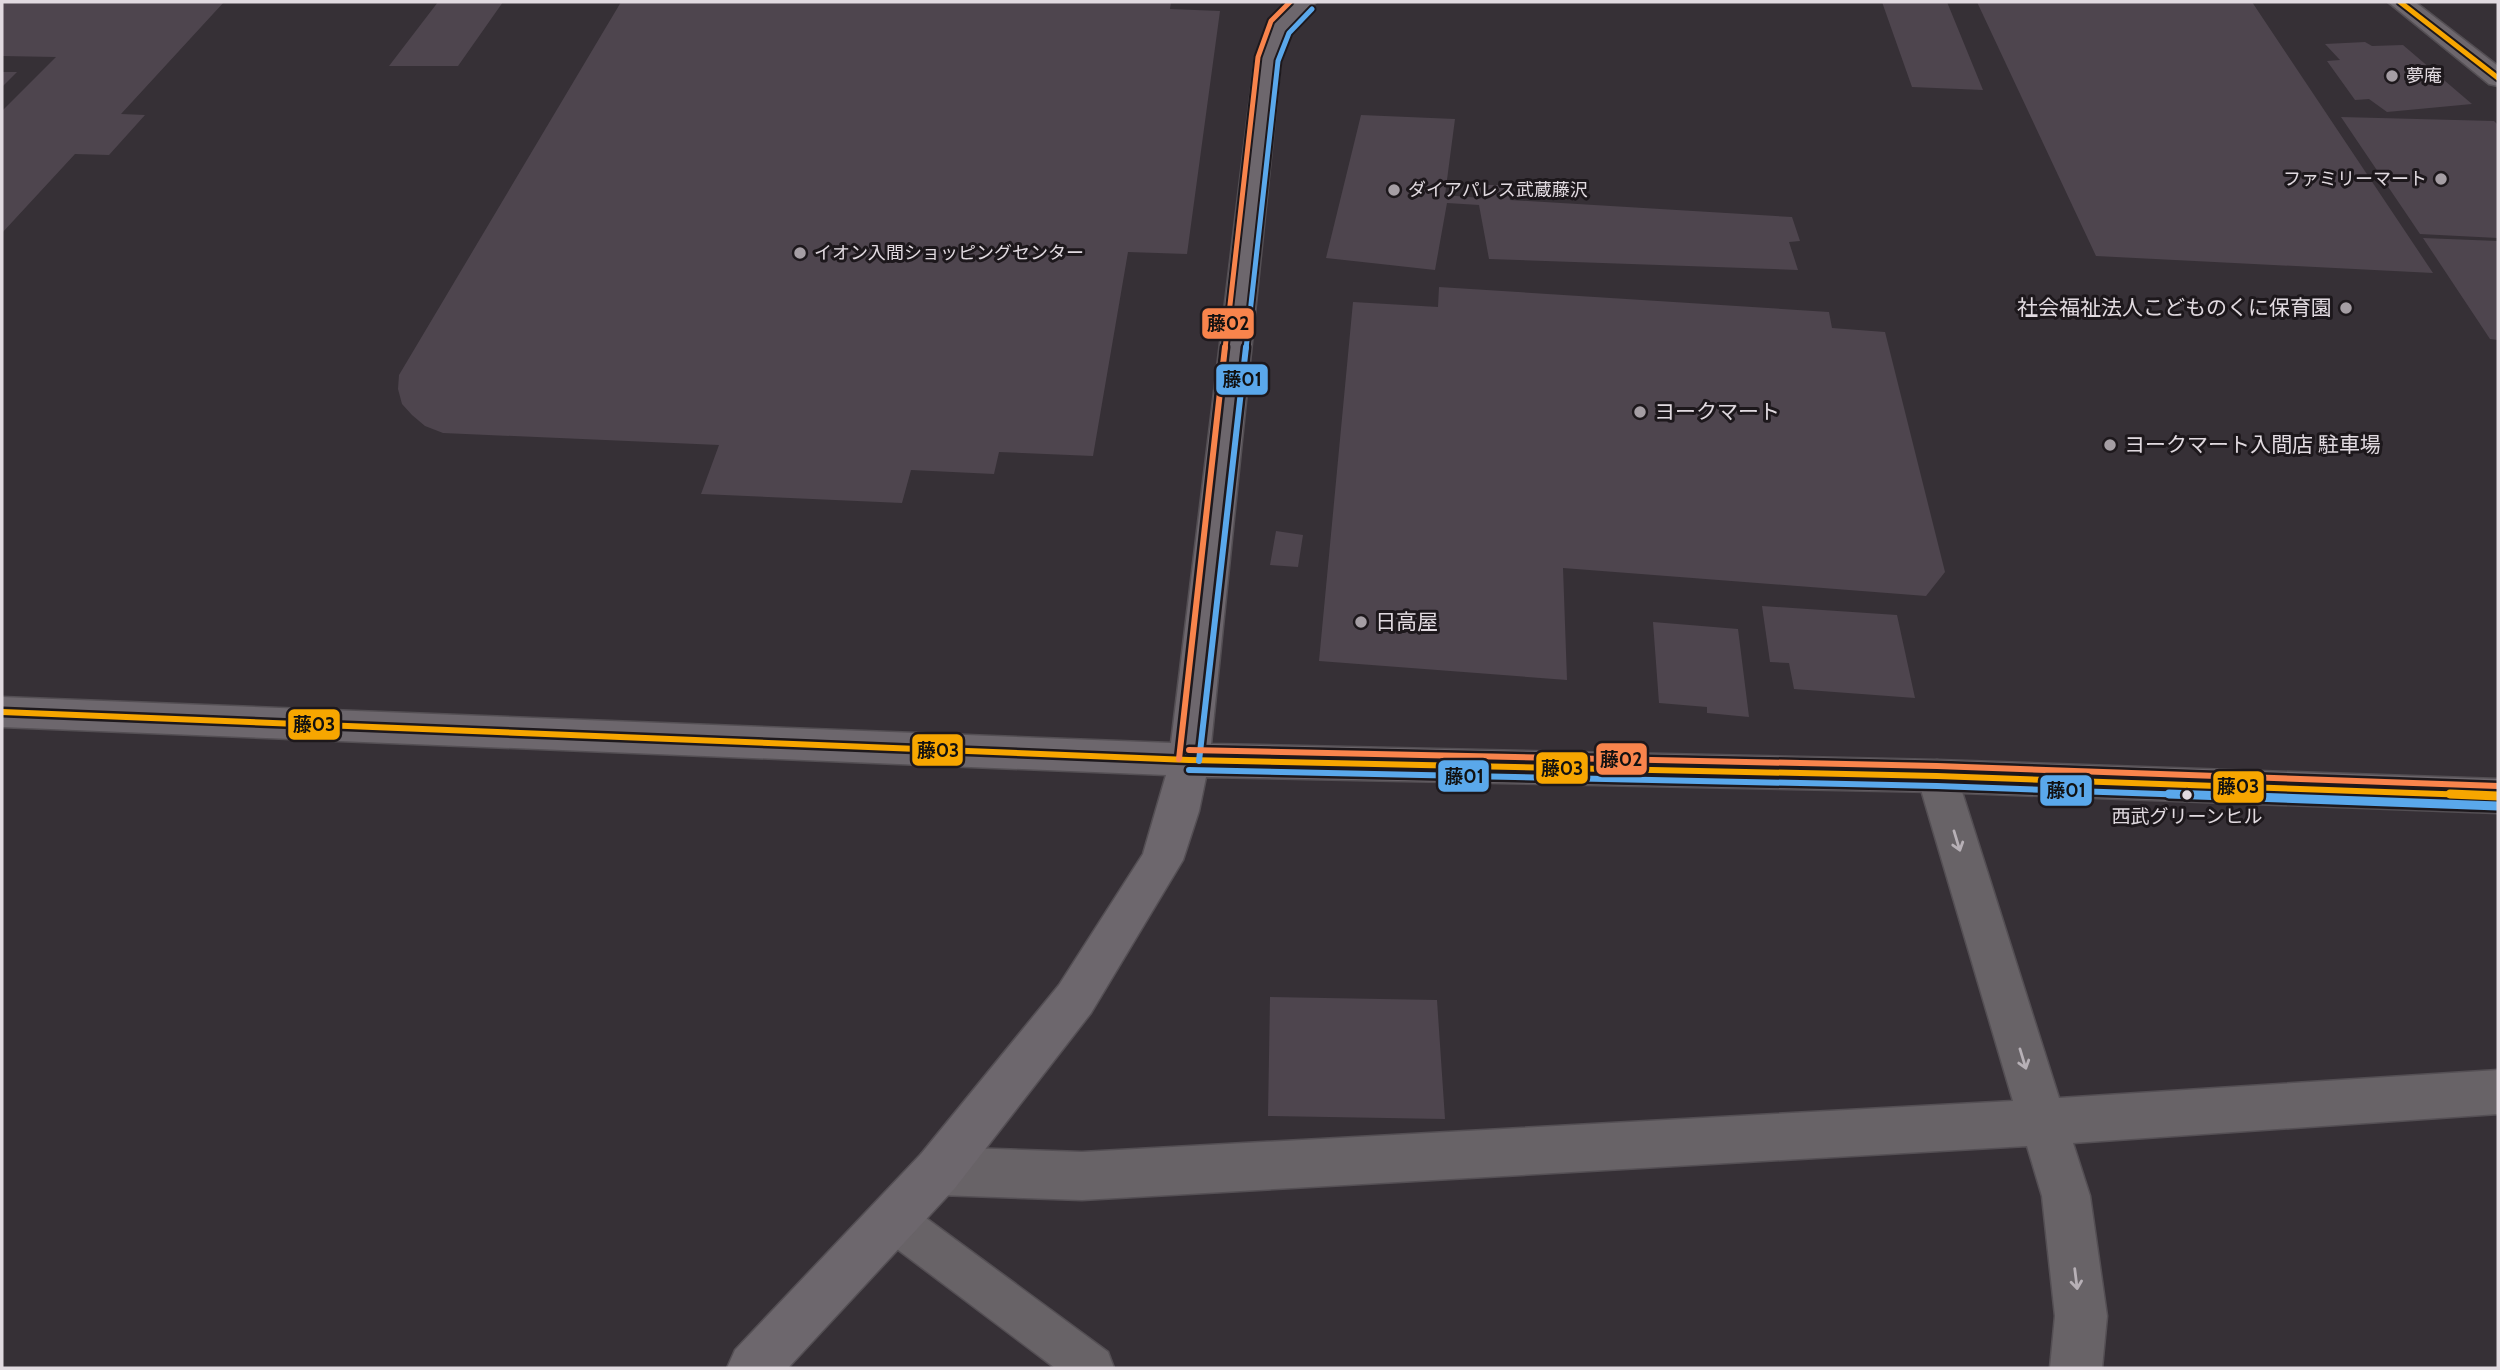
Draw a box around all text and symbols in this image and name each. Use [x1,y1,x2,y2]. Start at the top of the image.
place label: 夢庵 [2406,65,2442,87]
marker: 夢庵 [2384,68,2400,84]
place label: ファミリーマート [2283,168,2427,190]
marker: ファミリーマート [2433,171,2449,187]
place label: ダイアパレス武蔵藤沢 [1408,179,1588,201]
marker: ダイアパレス武蔵藤沢 [1386,182,1402,198]
place label: イオン入間ショッピングセンター [814,242,1084,264]
marker: イオン入間ショッピングセンター [792,245,808,261]
place label: 社会福祉法人こどものくに保育園 [2017,295,2332,320]
marker: 社会福祉法人こどものくに保育園 [2338,300,2354,316]
line badge: 藤02 [1201,307,1255,340]
text: 藤02 [1207,312,1249,335]
line badge: 藤01 [1215,363,1269,396]
text: 藤01 [1222,368,1262,391]
place label: ヨークマート [1654,399,1780,424]
marker: ヨークマート [1632,404,1648,420]
place label: ヨークマート入間店 駐車場 [2124,432,2381,457]
marker: ヨークマート入間店 駐車場 [2102,437,2118,453]
place label: 日高屋 [1375,609,1438,634]
marker: 日高屋 [1353,614,1369,630]
line badge: 藤03 [287,708,341,741]
text: 藤03 [293,713,335,736]
line badge: 藤03 [911,733,964,767]
text: 藤03 [917,739,959,762]
line badge: 藤02 [1595,742,1648,776]
text: 藤02 [1600,748,1642,771]
line badge: 藤03 [1535,751,1589,785]
text: 藤03 [1541,757,1583,780]
line badge: 藤01 [1437,759,1490,793]
text: 藤01 [1444,765,1484,788]
line badge: 藤03 [2212,770,2265,804]
line badge: 藤01 [2039,774,2093,807]
text: 藤03 [2217,775,2259,798]
text: 藤01 [2046,779,2086,802]
marker: 西武グリーンヒル [2180,788,2194,802]
place label: 西武グリーンヒル [2111,805,2263,828]
one-way arrow [1952,830,1965,852]
one-way arrow [2018,1048,2031,1070]
one-way arrow [2070,1268,2083,1290]

